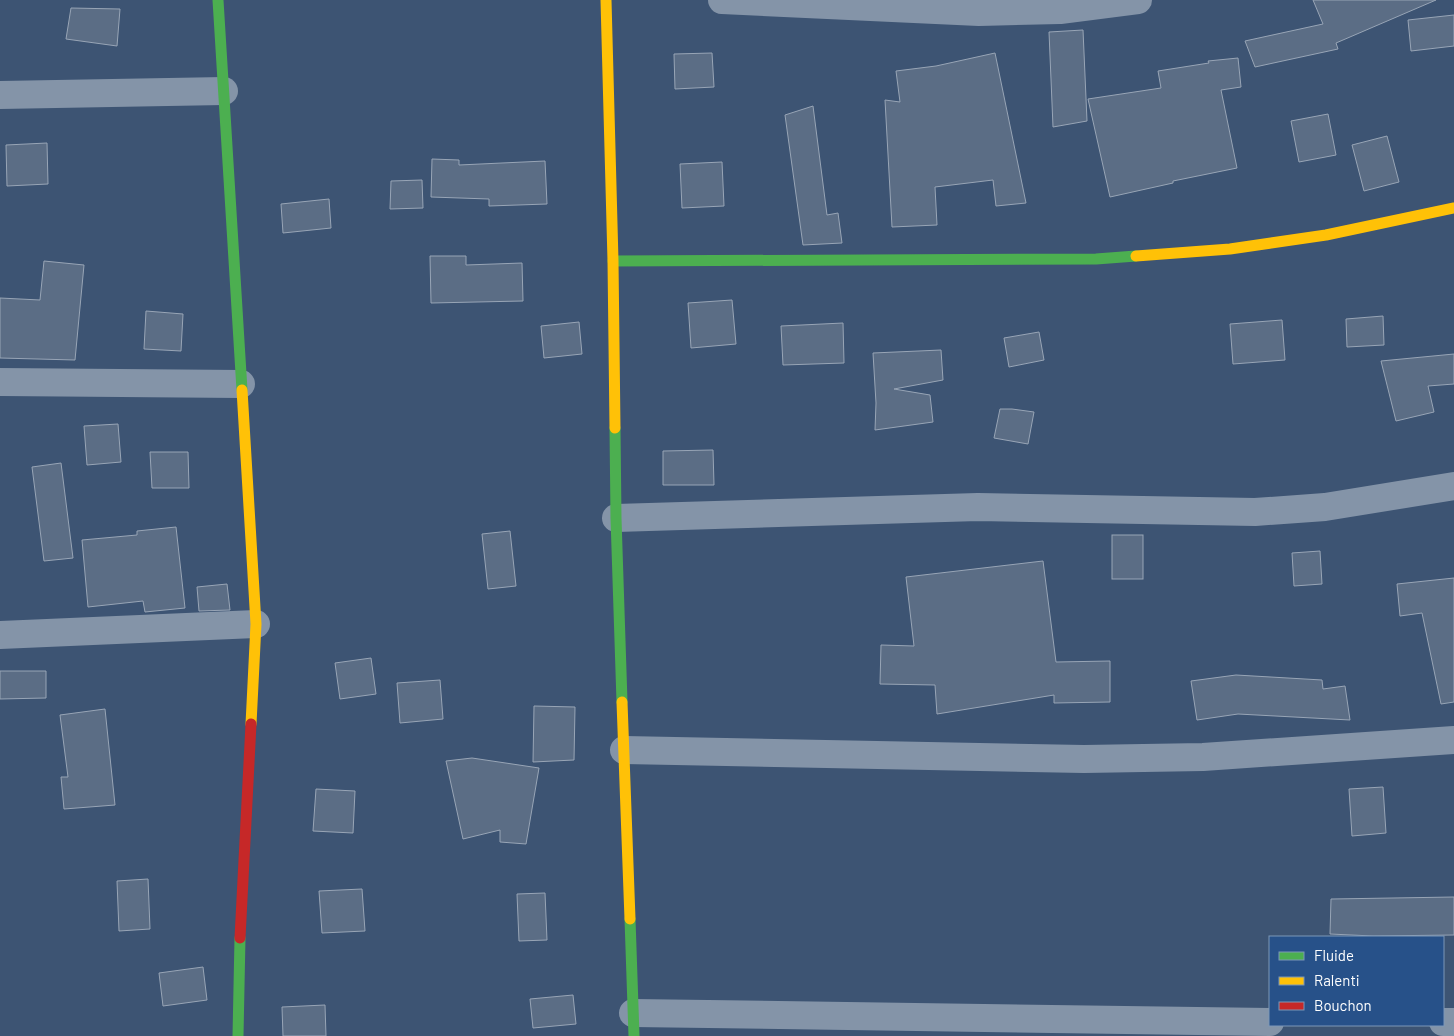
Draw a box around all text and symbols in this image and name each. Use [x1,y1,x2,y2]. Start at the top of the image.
legend [1269,936,1444,1026]
text: Fluide [1314,946,1354,964]
text: Ralenti [1314,971,1360,989]
text: Bouchon [1314,996,1372,1014]

